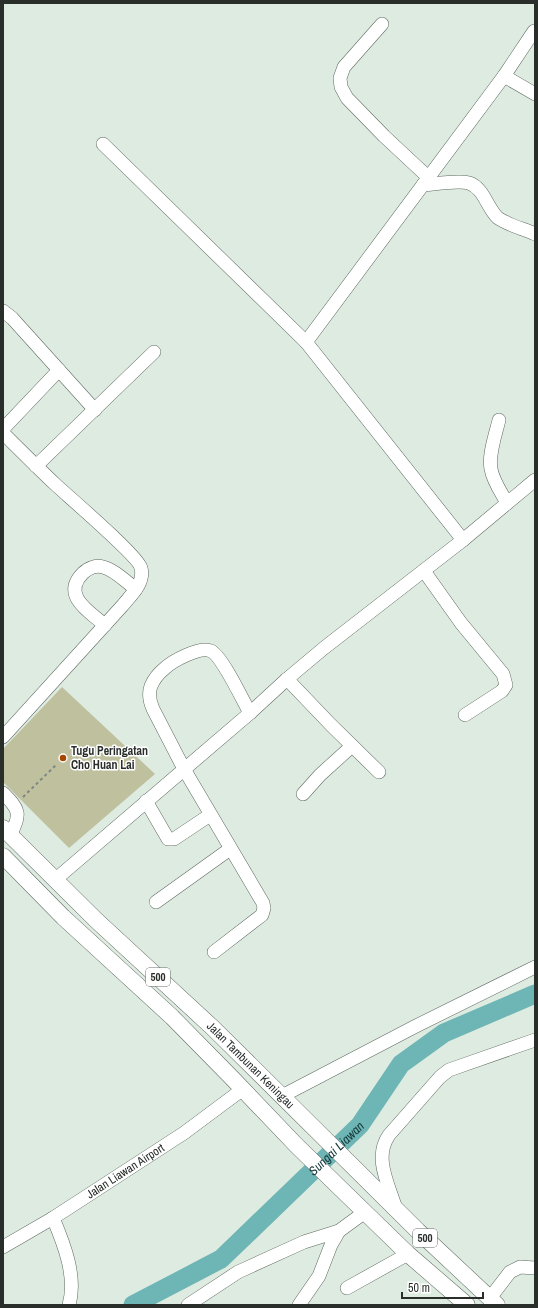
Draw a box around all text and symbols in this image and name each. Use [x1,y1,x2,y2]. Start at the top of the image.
place label: Tugu Peringatan Cho Huan Lai [71,743,148,773]
marker: Tugu Peringatan Cho Huan Lai [58,753,68,763]
road number: 500 [146,968,170,986]
street label: Jalan Tambunan Keningau [203,1018,298,1112]
water label: Sungai Liawan [305,1118,368,1179]
street label: Jalan Liawan Airport [83,1140,168,1202]
road number: 500 [413,1229,437,1247]
scale bar [402,1274,483,1300]
text: 50 m [408,1280,430,1296]

